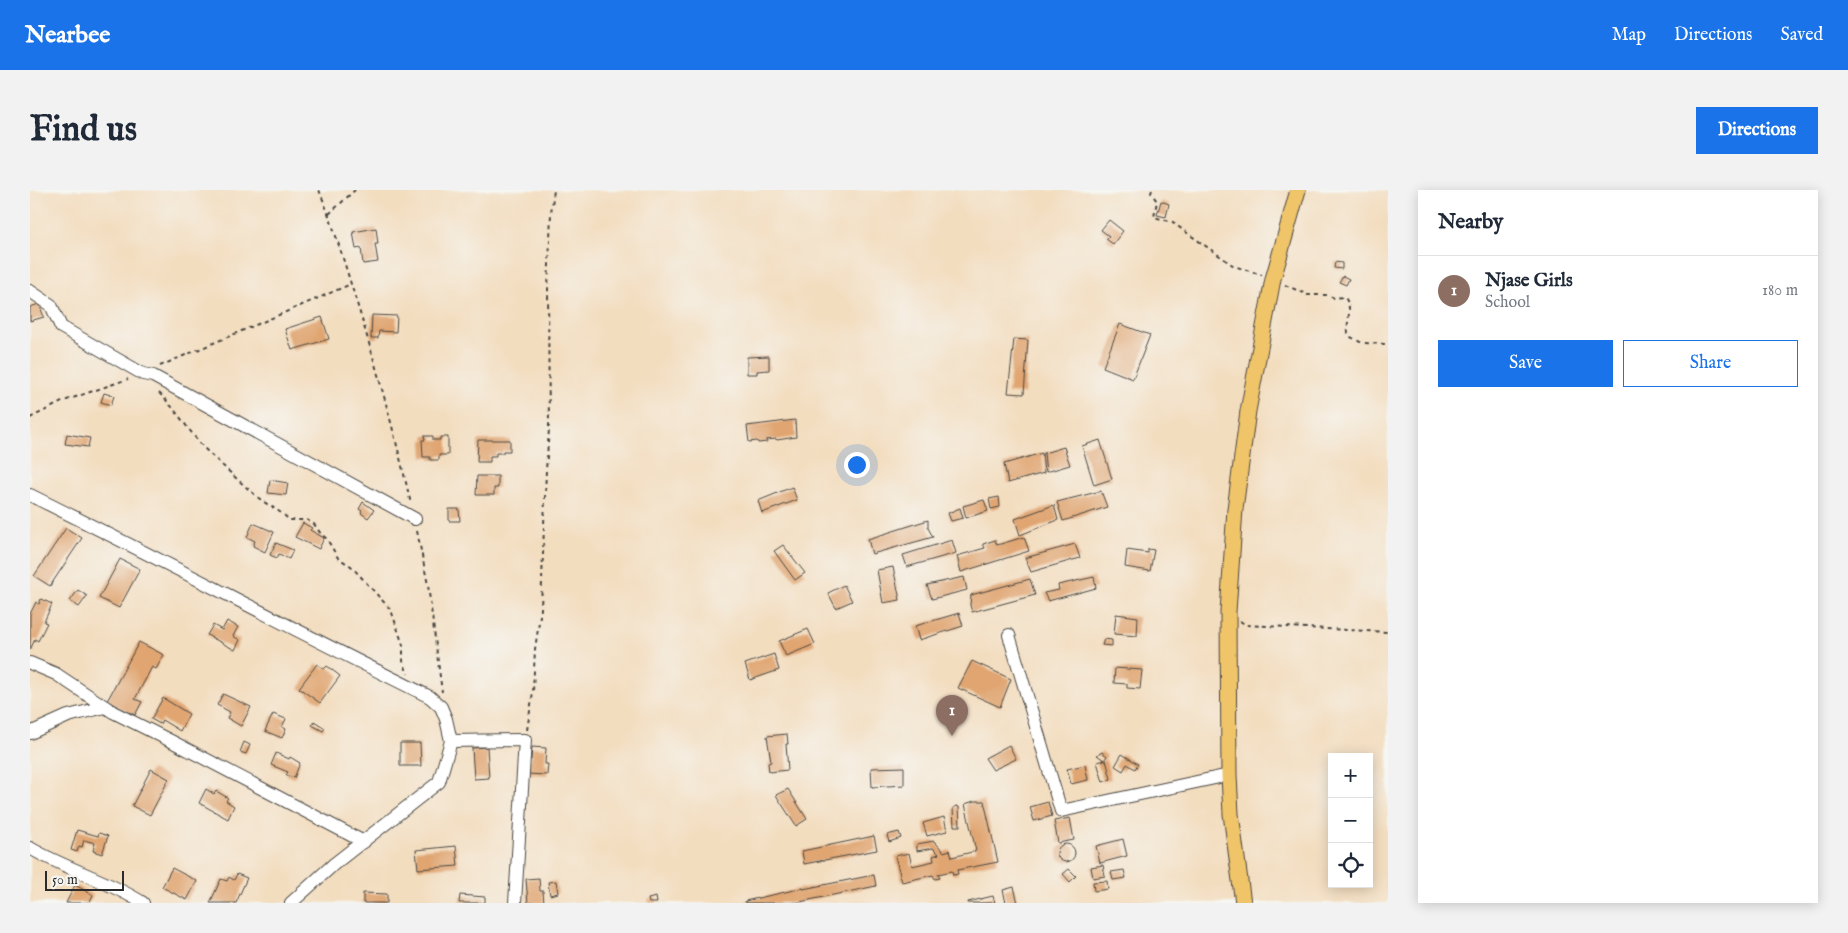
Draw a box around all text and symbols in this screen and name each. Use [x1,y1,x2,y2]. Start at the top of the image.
text: Nearbee [25,20,110,51]
text: Map [1612,24,1646,47]
text: Directions [1674,24,1752,47]
text: Saved [1780,24,1823,47]
button: Directions [1696,107,1818,154]
text: Find us [30,108,137,153]
text: Nearby [1438,209,1503,236]
text: Njase Girls [1485,269,1573,293]
text: 1 [1451,281,1457,301]
text: 180 m [1762,281,1798,301]
text: School [1485,293,1530,313]
button: Save [1438,340,1613,387]
button: Share [1623,340,1798,387]
your location [844,452,870,478]
pin: 1 [936,695,968,736]
map controls [1328,753,1373,888]
button: + [1328,753,1373,798]
button: − [1328,798,1373,843]
button: locate [1328,843,1373,888]
scale bar [45,868,124,891]
text: 50 m [52,871,78,889]

